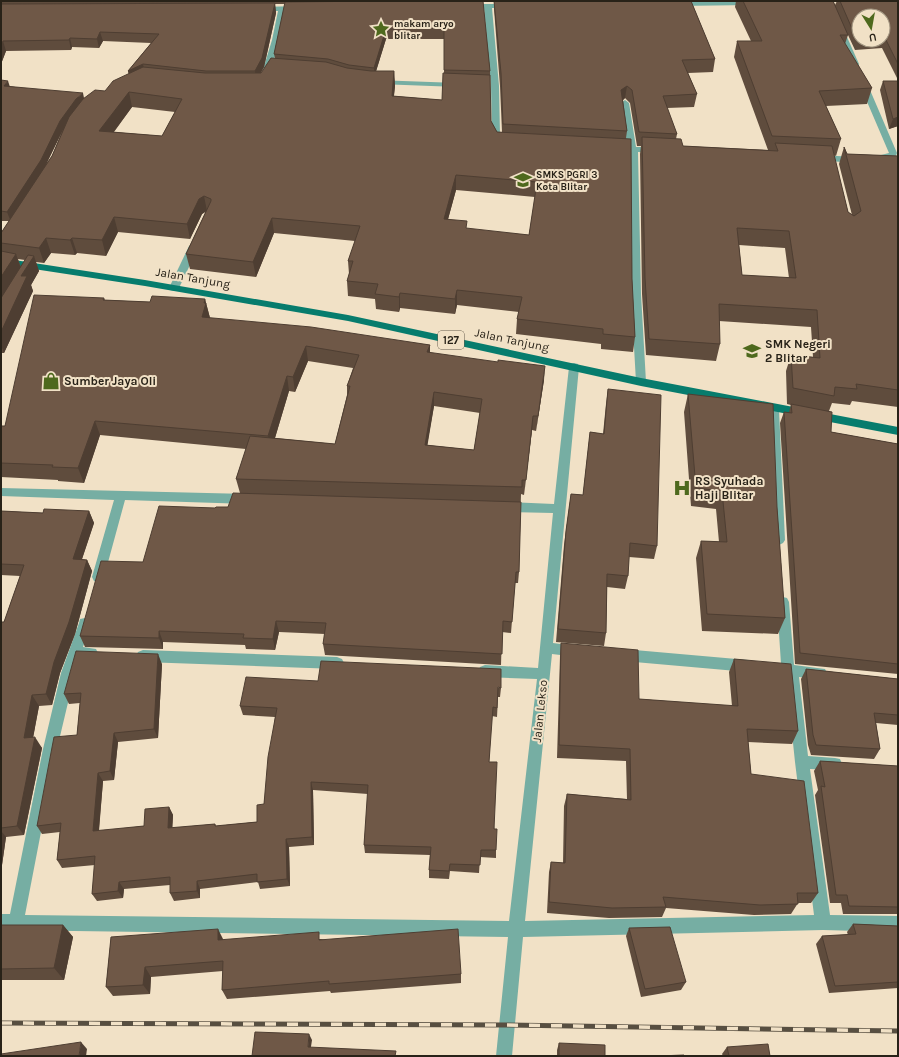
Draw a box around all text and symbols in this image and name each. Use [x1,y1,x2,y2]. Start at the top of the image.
north arrow [851,8,891,48]
place label: makam aryo blitar [394,18,454,42]
place icon: makam aryo blitar [371,19,391,39]
text: U [868,30,878,44]
place label: SMKS PGRI 3 Kota Blitar [536,169,597,193]
school or university icon: SMKS PGRI 3 Kota Blitar [513,170,533,190]
street label: Jalan Tanjung [155,265,232,291]
street label: Jalan Tanjung [474,325,551,355]
road number: 127 [438,331,464,349]
place label: SMK Negeri 2 Blitar [765,337,831,365]
school or university icon: SMK Negeri 2 Blitar [742,341,762,361]
shop icon: Sumber Jaya Oli [41,371,61,391]
place label: Sumber Jaya Oli [64,374,156,388]
place label: RS Syuhada Haji Blitar [695,474,764,502]
hospital icon: RS Syuhada Haji Blitar [672,478,692,498]
street label: Jalan Lekso [530,679,550,743]

